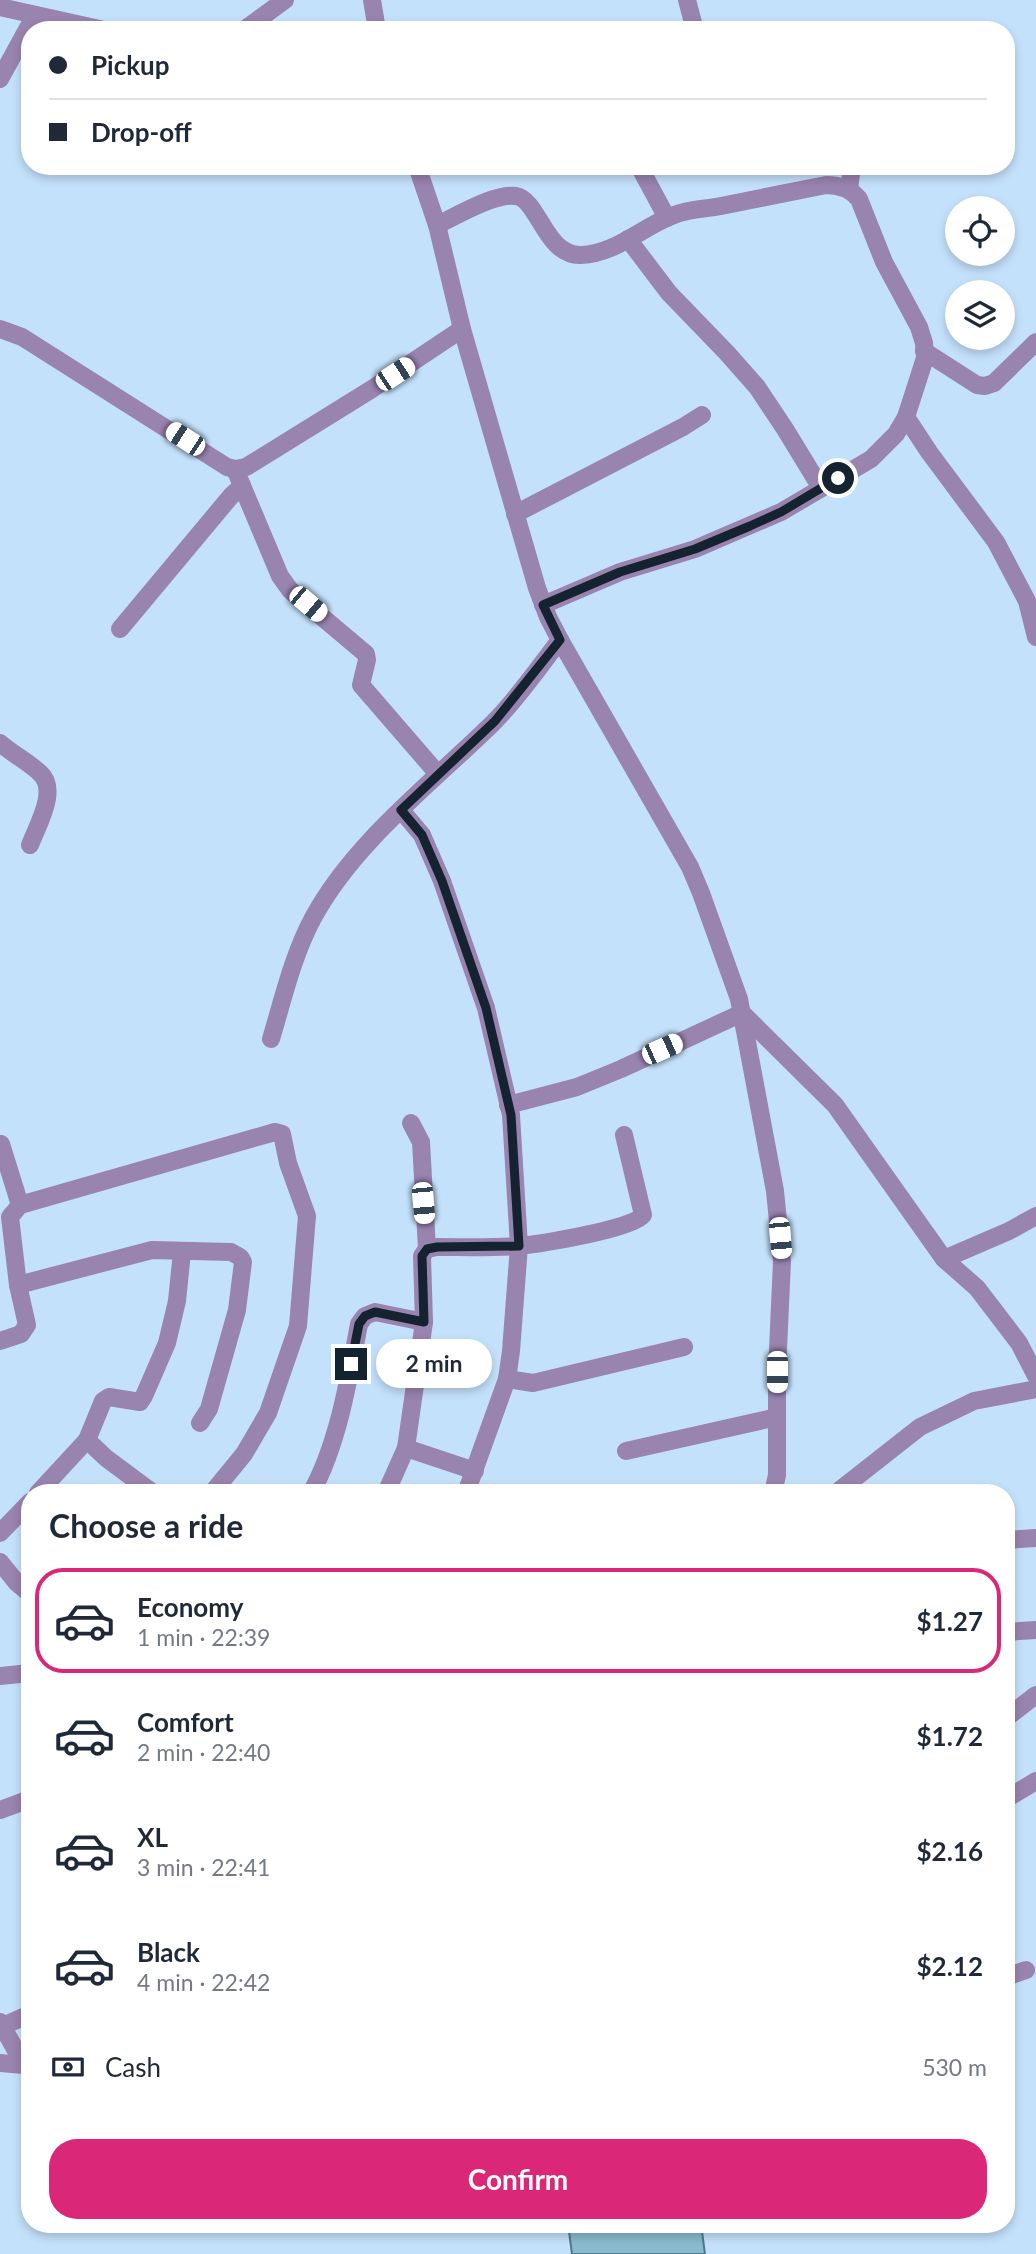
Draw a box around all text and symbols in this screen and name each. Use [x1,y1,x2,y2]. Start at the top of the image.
text: Pickup [91,49,170,81]
text: Drop-off [91,116,192,148]
map controls [945,196,1015,350]
button: locate [945,196,1015,266]
button: layers [945,280,1015,350]
car [372,354,419,394]
car [162,419,209,459]
route start [822,462,854,494]
car [286,582,331,626]
car [639,1031,686,1067]
car [411,1181,436,1225]
car [768,1216,793,1260]
callout: 2 min [376,1340,491,1388]
route end [335,1348,367,1380]
text: 2 min [405,1349,463,1377]
car [767,1351,788,1393]
text: Choose a ride [49,1506,243,1545]
icon: car [53,1589,116,1652]
text: Economy [137,1591,243,1623]
text: $1.27 [917,1605,983,1637]
text: 1 min · 22:39 [137,1623,270,1651]
icon: car [53,1704,116,1767]
text: Comfort [137,1706,234,1738]
text: $1.72 [917,1720,983,1752]
text: 2 min · 22:40 [137,1738,270,1766]
icon: car [53,1819,116,1882]
text: XL [137,1821,168,1853]
text: $2.16 [917,1835,983,1867]
text: 3 min · 22:41 [137,1853,270,1881]
icon: car [53,1934,116,1997]
text: Black [137,1936,200,1968]
text: $2.12 [917,1950,983,1982]
text: 4 min · 22:42 [137,1968,270,1996]
icon: cash [49,2048,87,2086]
text: Cash [105,2051,161,2083]
text: 530 m [922,2053,987,2081]
button: Confirm [49,2139,987,2219]

